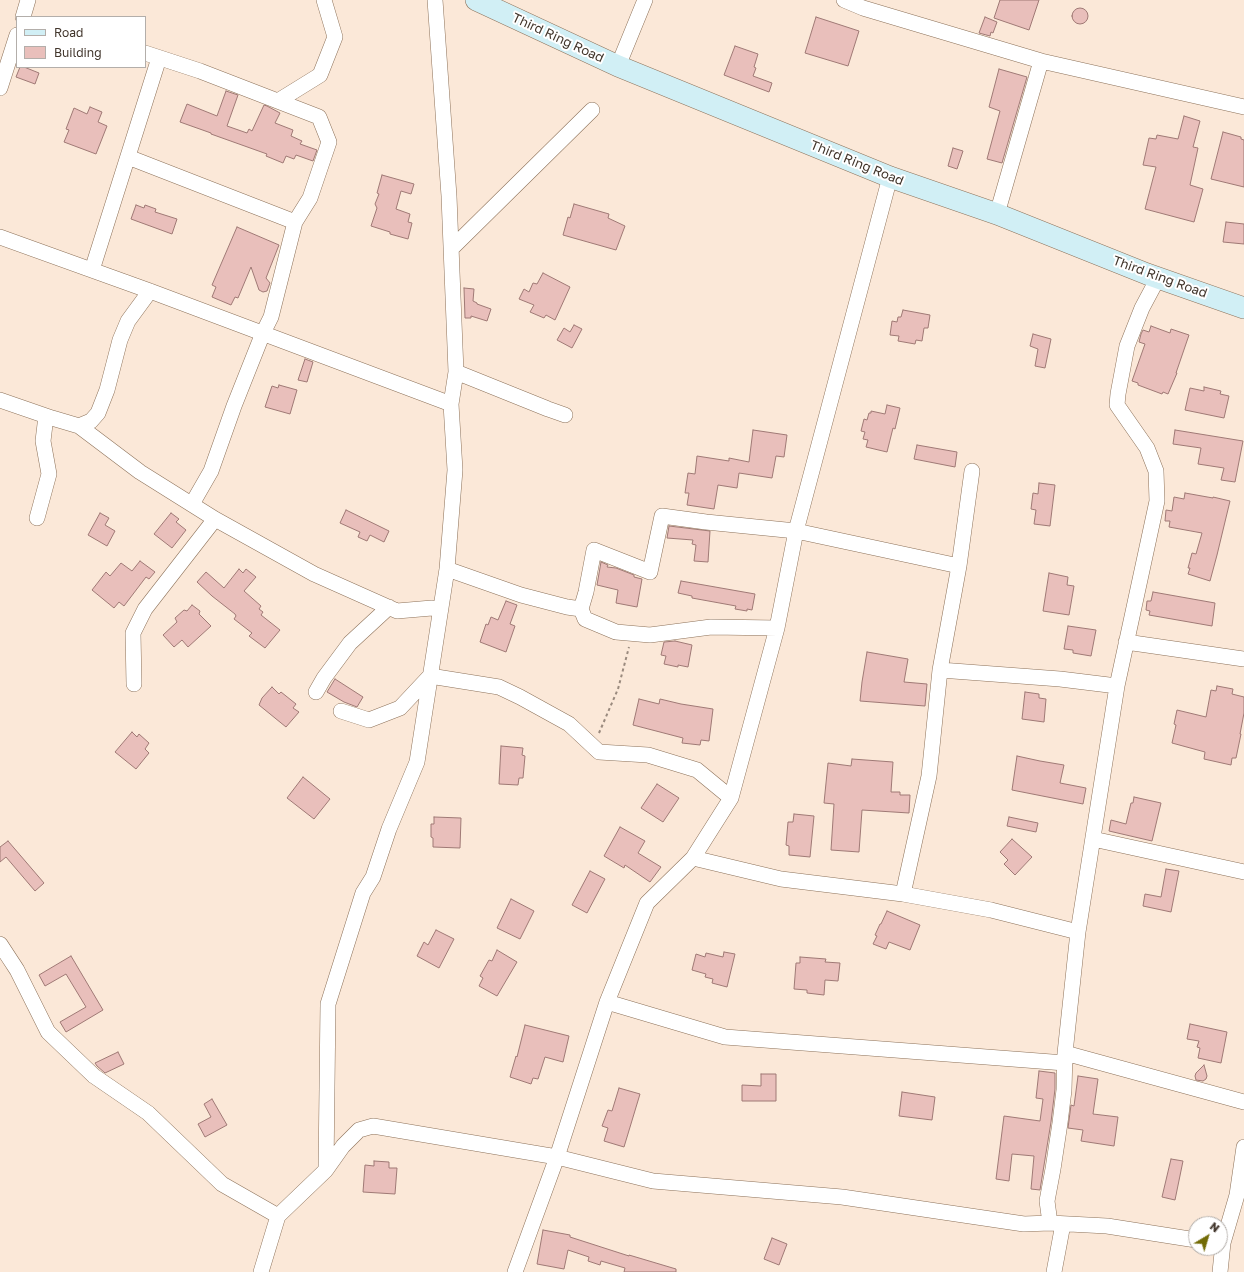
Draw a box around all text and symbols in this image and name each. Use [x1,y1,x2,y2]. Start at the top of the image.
street label: Third Ring Road [510,10,606,66]
legend [16,16,146,68]
text: Road [54,25,83,40]
text: Building [54,45,102,60]
street label: Third Ring Road [808,137,906,189]
street label: Third Ring Road [1111,253,1209,301]
north arrow [1188,1216,1228,1256]
text: N [1208,1219,1222,1235]

